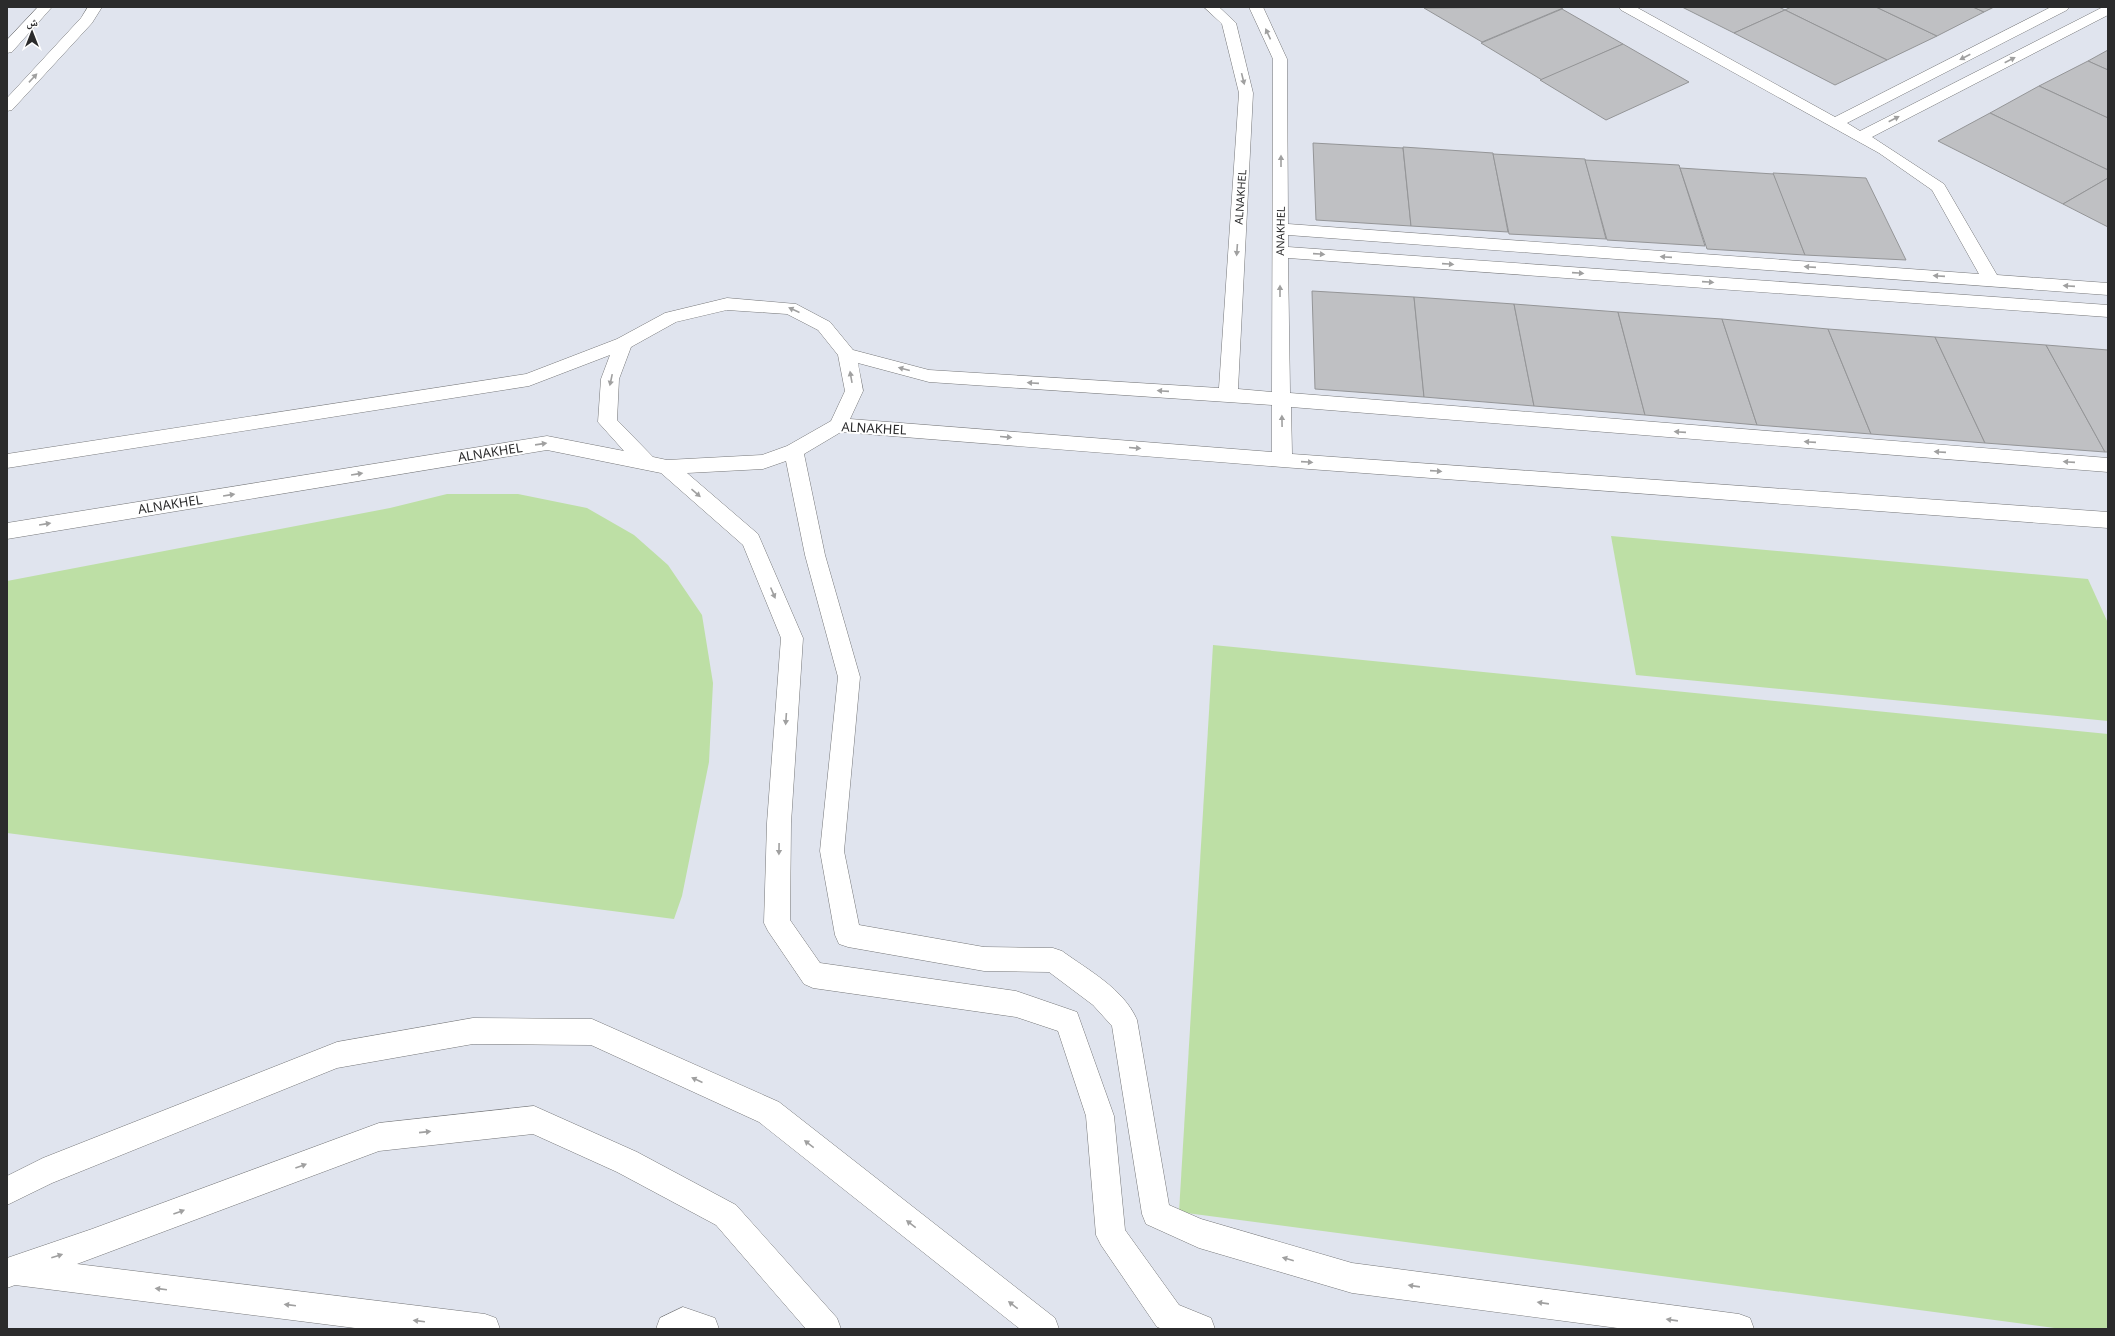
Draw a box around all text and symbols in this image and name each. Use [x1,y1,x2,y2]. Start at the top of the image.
north arrow [12,12,52,52]
text: ش [26,14,38,30]
one-way arrow [1265,28,1271,39]
one-way arrow [1959,53,1971,60]
one-way arrow [2004,57,2016,63]
one-way arrow [29,73,38,83]
one-way arrow [1240,73,1246,85]
one-way arrow [1889,116,1900,122]
one-way arrow [1277,155,1284,167]
street label: ALNAKHEL [1231,169,1249,225]
street label: ANAKHEL [1272,206,1288,256]
one-way arrow [1233,244,1240,256]
one-way arrow [1313,251,1325,258]
one-way arrow [1660,253,1672,260]
one-way arrow [1442,260,1454,267]
one-way arrow [1804,264,1816,271]
one-way arrow [1572,269,1584,276]
one-way arrow [1933,273,1945,280]
one-way arrow [1702,279,1714,286]
one-way arrow [2063,282,2075,289]
one-way arrow [1277,284,1283,297]
one-way arrow [788,307,799,313]
one-way arrow [898,366,910,372]
one-way arrow [848,371,854,383]
one-way arrow [608,374,614,386]
one-way arrow [1027,379,1039,386]
one-way arrow [1157,387,1169,394]
one-way arrow [1279,414,1285,427]
street label: ALNAKHEL [841,417,907,439]
one-way arrow [1674,428,1686,435]
one-way arrow [1000,433,1012,440]
street label: ALNAKHEL [456,438,524,466]
one-way arrow [1804,439,1816,445]
one-way arrow [535,441,547,447]
one-way arrow [1129,444,1141,451]
one-way arrow [1933,449,1946,456]
one-way arrow [1301,458,1313,465]
one-way arrow [2063,459,2075,466]
one-way arrow [1430,468,1442,475]
one-way arrow [351,471,364,477]
one-way arrow [691,488,701,497]
street label: ALNAKHEL [136,490,204,518]
one-way arrow [223,492,235,498]
one-way arrow [39,521,52,527]
one-way arrow [770,588,776,599]
one-way arrow [783,713,790,725]
one-way arrow [776,843,782,856]
one-way arrow [691,1077,702,1083]
one-way arrow [419,1129,431,1135]
one-way arrow [803,1139,814,1148]
one-way arrow [295,1163,307,1169]
one-way arrow [173,1208,185,1214]
one-way arrow [905,1220,916,1229]
one-way arrow [51,1252,63,1258]
one-way arrow [1281,1256,1293,1262]
one-way arrow [1408,1283,1420,1289]
one-way arrow [155,1286,167,1292]
one-way arrow [1537,1300,1549,1306]
one-way arrow [1007,1301,1018,1309]
one-way arrow [284,1302,296,1308]
one-way arrow [1666,1317,1678,1323]
one-way arrow [413,1318,425,1324]

